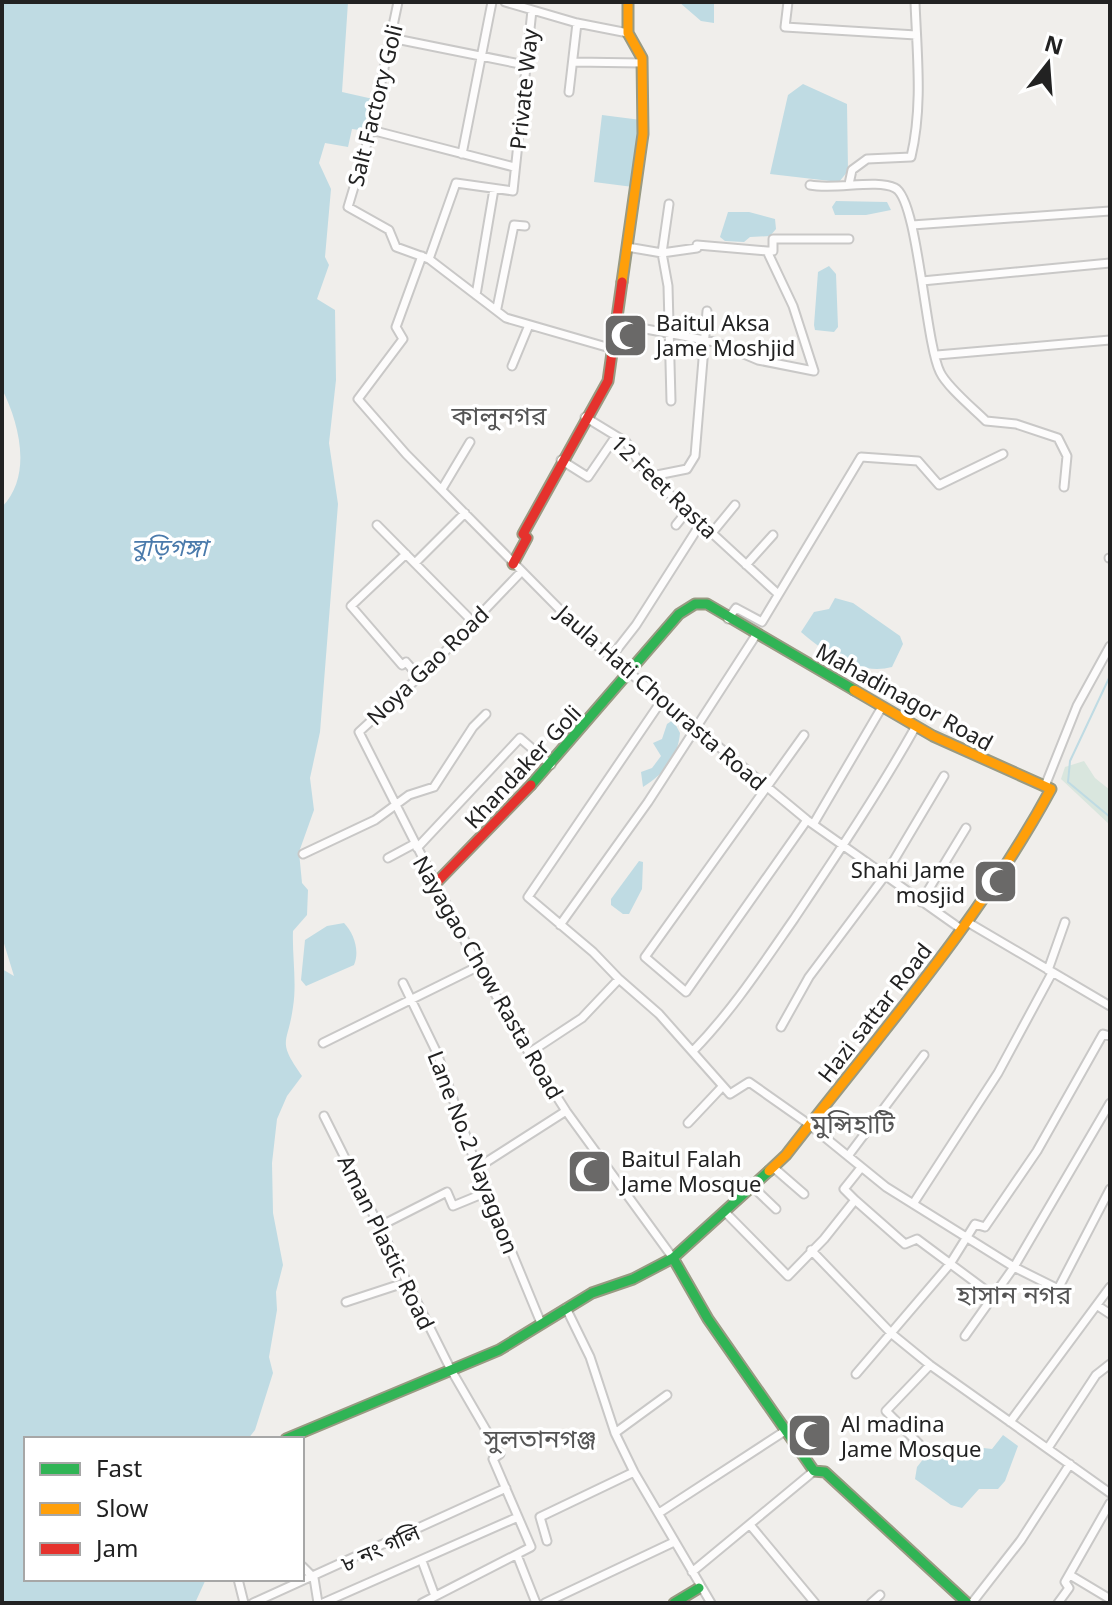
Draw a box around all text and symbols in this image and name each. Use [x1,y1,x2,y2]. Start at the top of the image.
street label: Salt Factory Goli [339,21,409,189]
north arrow [1008,24,1088,104]
street label: Private Way [502,26,544,151]
text: N [1041,27,1067,61]
place label: Baitul Aksa Jame Moshjid [654,307,795,362]
mosque icon: Baitul Aksa Jame Moshjid [601,311,649,359]
district label: কালুনগর [451,397,547,433]
street label: 12 Feet Rasta [605,427,725,545]
water label: বুড়িগঙ্গা [131,530,212,563]
street label: Jaula Hati Chourasta Road [549,596,773,796]
street label: Noya Gao Road [359,599,495,731]
street label: Mahadinagor Road [811,635,999,757]
street label: Khandaker Goli [457,698,587,834]
street label: Nayagao Chow Rasta Road [407,850,571,1104]
place label: Shahi Jame mosjid [851,854,965,909]
mosque icon: Shahi Jame mosjid [972,858,1020,906]
street label: Hazi sattar Road [810,936,938,1088]
street label: Lane No.2 Nayagaon [421,1046,527,1258]
district label: মুন্সিহাটি [810,1105,896,1141]
place label: Baitul Falah Jame Mosque [619,1143,761,1198]
mosque icon: Baitul Falah Jame Mosque [566,1147,614,1195]
street label: Aman Plastic Road [332,1150,442,1334]
district label: হাসান নগর [956,1276,1072,1312]
place label: Al madina Jame Mosque [839,1408,981,1463]
mosque icon: Al madina Jame Mosque [786,1412,834,1460]
district label: সুলতানগঞ্জ [483,1420,596,1456]
legend [24,1437,304,1581]
text: Fast [96,1451,142,1484]
text: Slow [96,1491,148,1524]
street label: ৮ নং গলি [336,1516,425,1578]
text: Jam [94,1531,138,1564]

